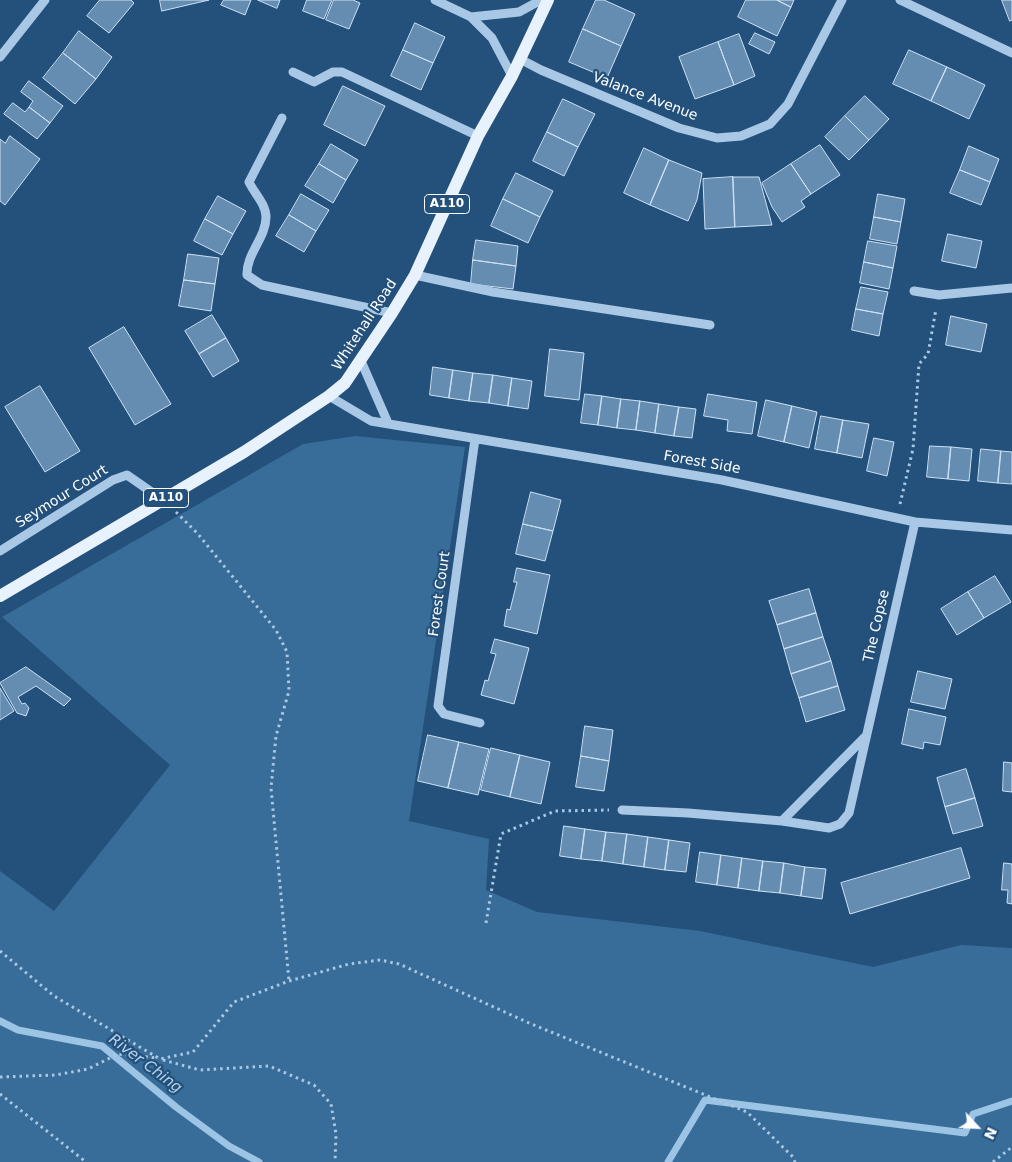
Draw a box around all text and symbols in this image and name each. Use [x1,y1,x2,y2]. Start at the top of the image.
street label: Valance Avenue [590,69,700,125]
road number: A110 [424,194,470,213]
street label: Whitehall Road [329,276,401,374]
street label: Forest Side [662,448,742,478]
street label: Seymour Court [13,462,111,532]
road number: A110 [144,488,188,508]
street label: Forest Court [426,550,454,638]
street label: The Copse [861,588,893,664]
water label: River Ching [105,1031,185,1097]
north arrow [952,1102,1002,1152]
text: N [981,1125,1000,1142]

